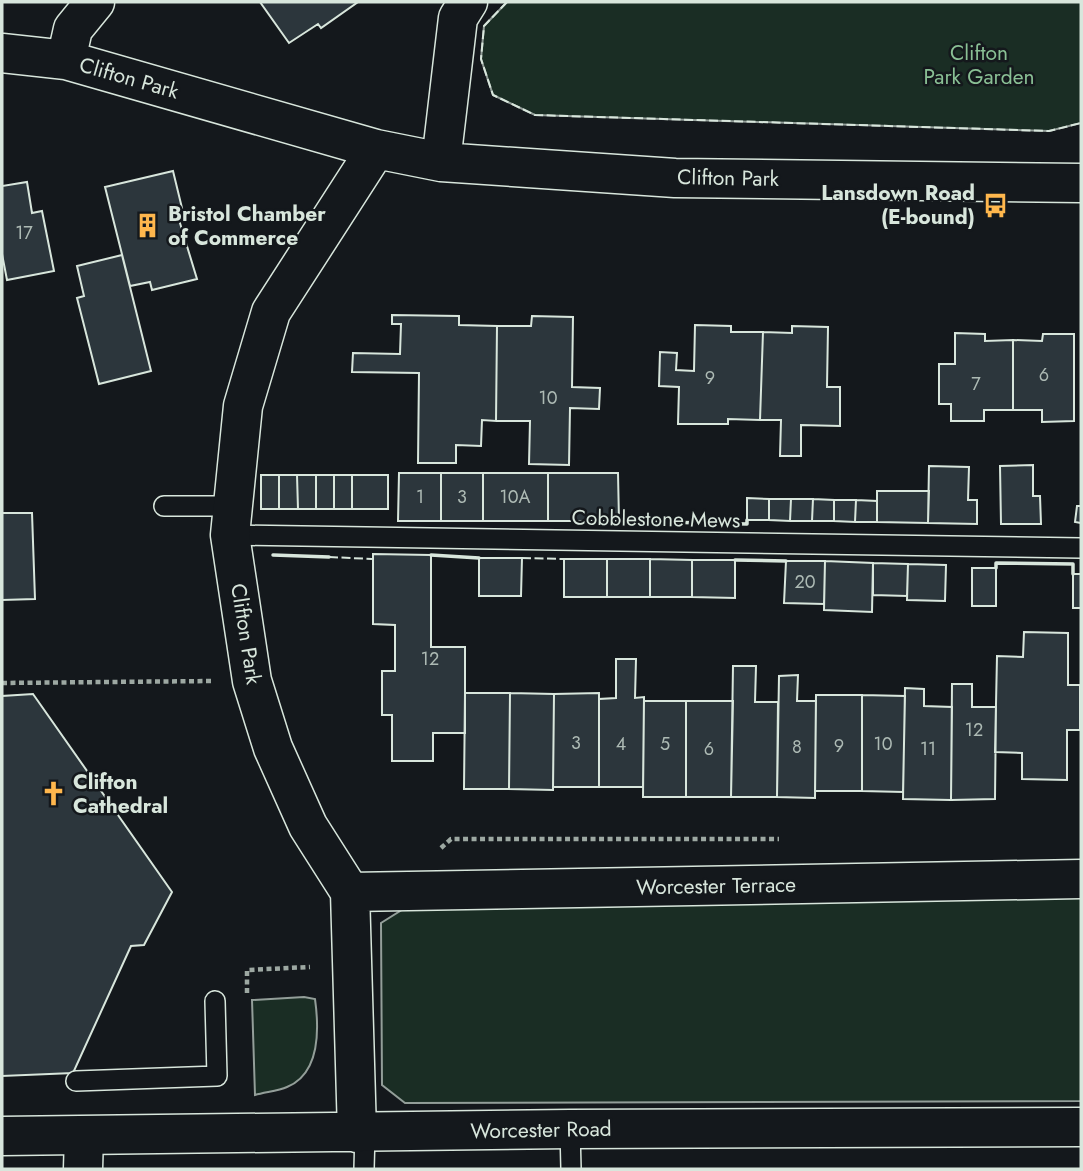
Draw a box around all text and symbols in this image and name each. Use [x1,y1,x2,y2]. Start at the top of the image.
park label: Clifton Park Garden [923,38,1035,92]
street label: Clifton Park [76,50,183,107]
street label: Clifton Park [677,162,780,194]
place label: Lansdown Road (E-bound) [821,178,975,232]
bus stop icon: Lansdown Road (E-bound) [981,191,1009,219]
place label: Bristol Chamber of Commerce [168,199,326,253]
building icon: Bristol Chamber of Commerce [134,212,162,240]
house number: 17 [15,220,33,246]
house number: 6 [1039,362,1049,388]
house number: 9 [705,365,715,391]
house number: 7 [971,371,981,397]
house number: 10 [539,385,558,411]
house number: 1 [416,484,424,510]
house number: 3 [457,484,467,510]
house number: 10A [500,484,531,510]
street label: Cobblestone Mews [571,503,741,535]
house number: 20 [794,569,816,595]
street label: Clifton Park [223,581,269,687]
house number: 12 [421,646,439,672]
house number: 12 [965,717,983,743]
house number: 3 [571,730,581,756]
house number: 4 [616,731,626,757]
house number: 5 [660,731,670,757]
house number: 10 [874,731,893,757]
house number: 9 [834,733,844,759]
house number: 8 [792,734,802,760]
house number: 6 [704,736,714,762]
house number: 11 [920,736,936,762]
place label: Clifton Cathedral [73,767,168,821]
church icon: Clifton Cathedral [39,780,67,808]
street label: Worcester Terrace [636,870,796,902]
street label: Worcester Road [470,1114,612,1146]

